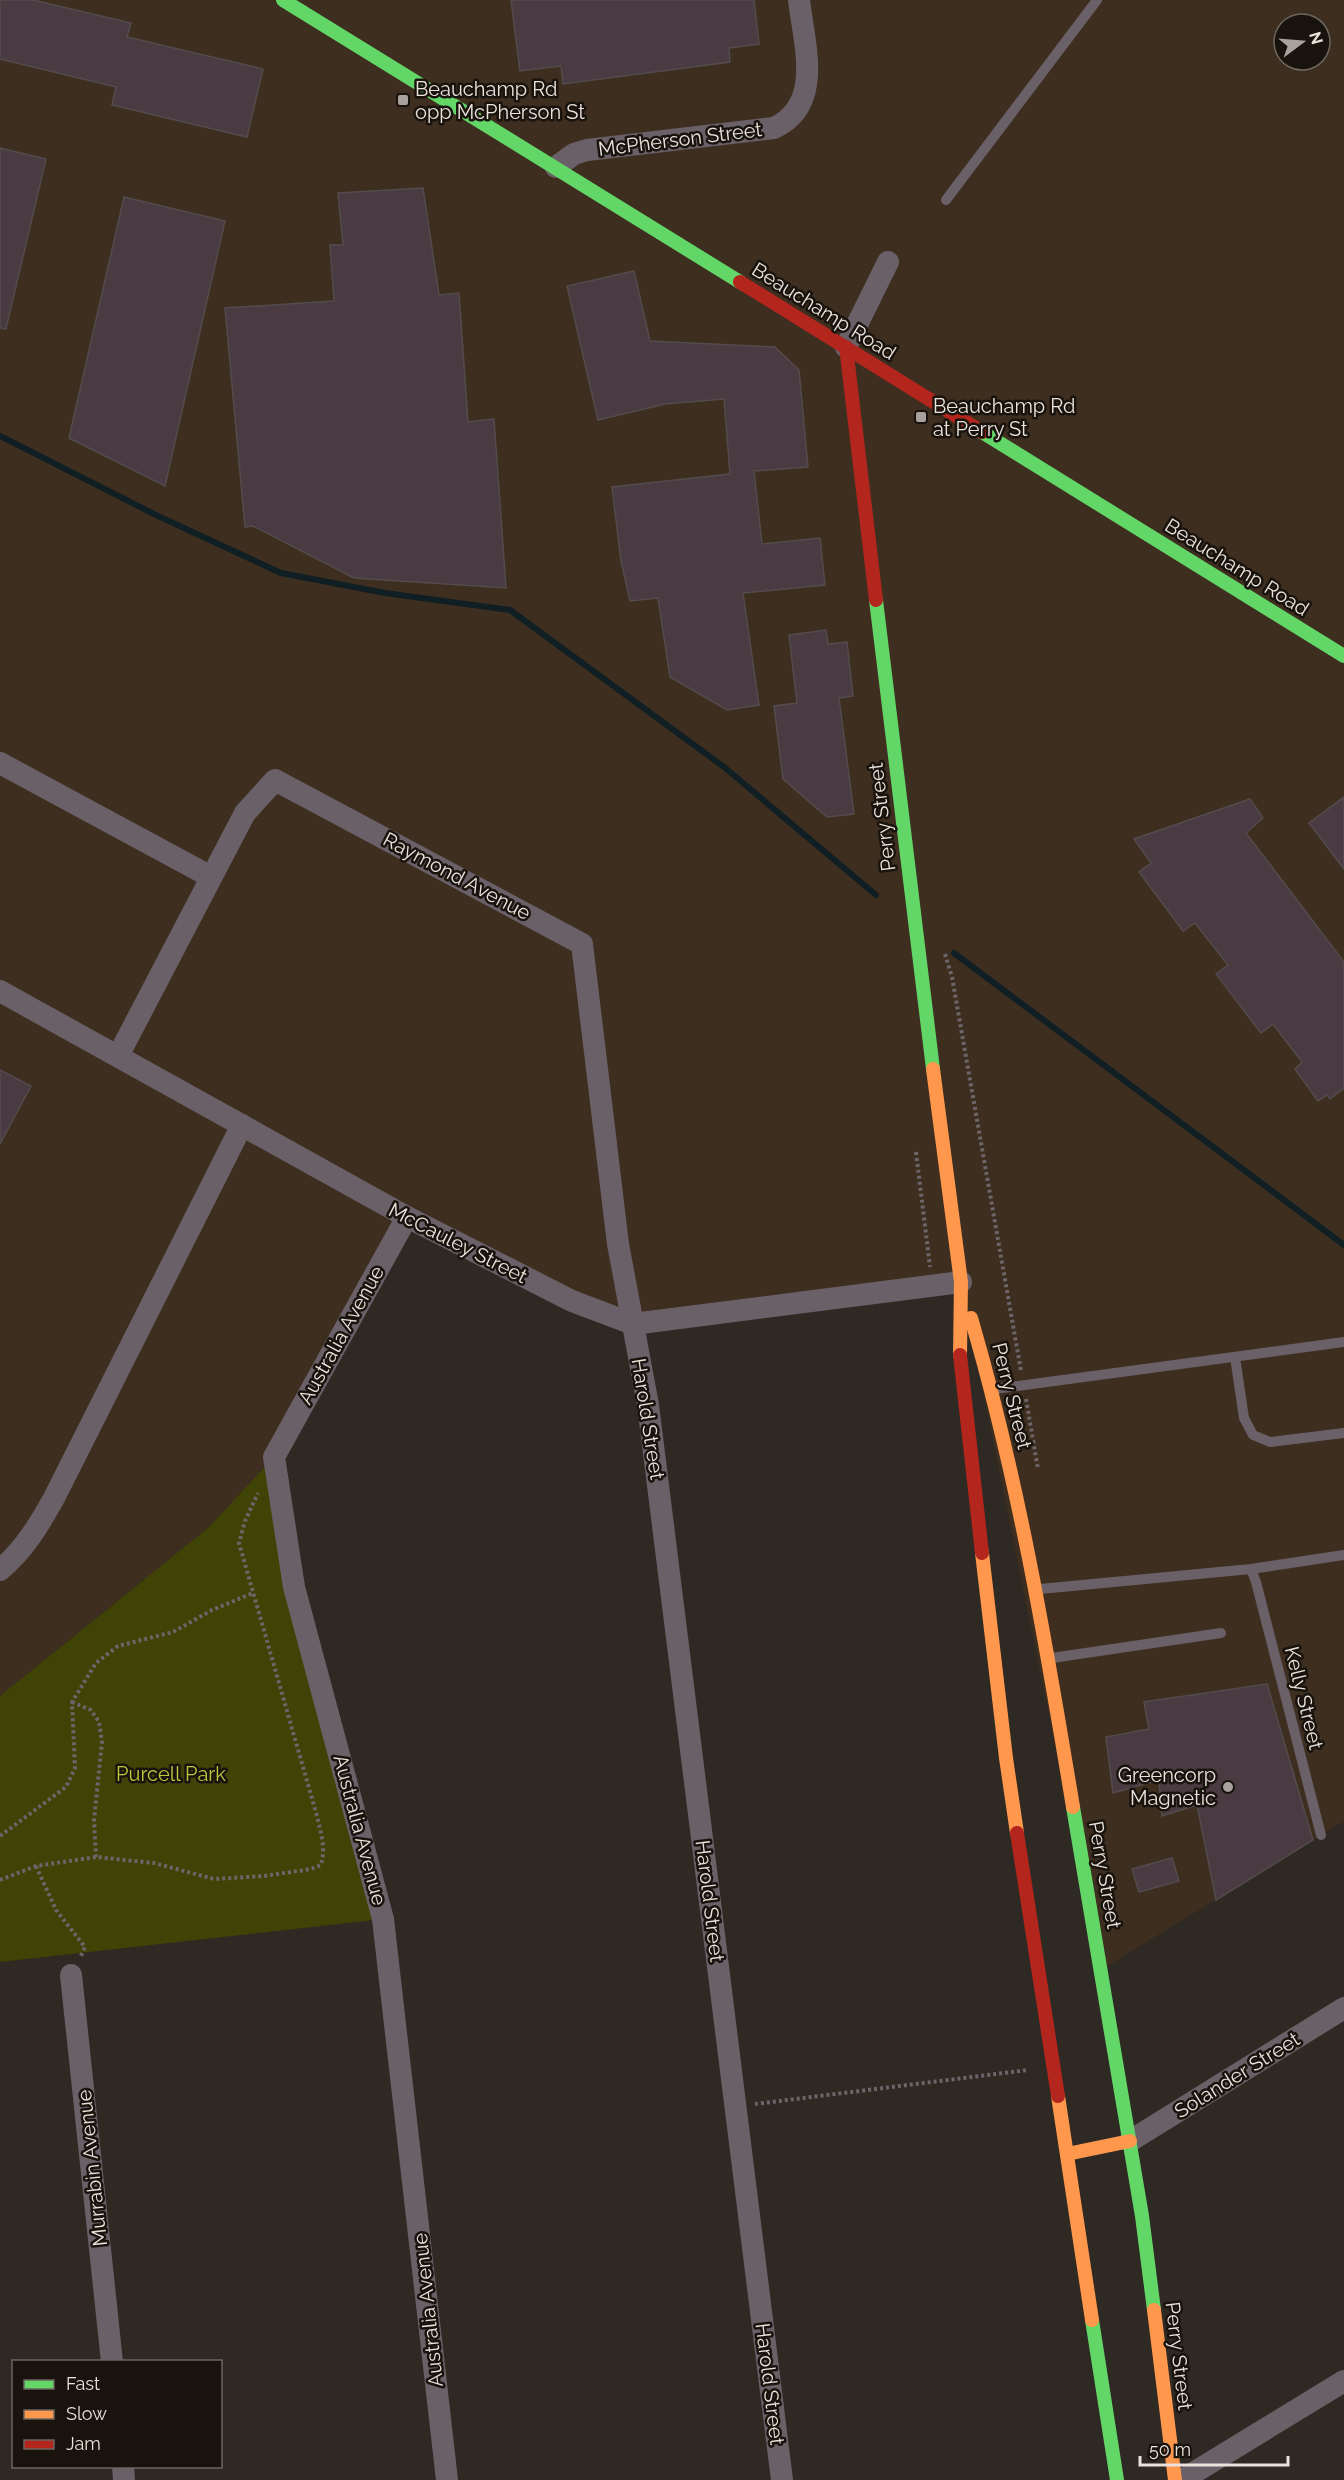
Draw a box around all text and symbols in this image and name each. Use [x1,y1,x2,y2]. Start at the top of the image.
north arrow [1272,12,1332,72]
text: N [1305,30,1327,46]
place label: Beauchamp Rd opp McPherson St [415,77,585,124]
marker: Beauchamp Rd opp McPherson St [396,93,410,107]
street label: McPherson Street [597,117,764,161]
street label: Beauchamp Road [748,257,900,365]
place label: Beauchamp Rd at Perry St [933,394,1075,441]
marker: Beauchamp Rd at Perry St [914,410,928,424]
street label: Beauchamp Road [1161,513,1313,621]
street label: Perry Street [863,761,901,872]
street label: Raymond Avenue [379,827,535,925]
street label: McCauley Street [385,1198,532,1288]
street label: Australia Avenue [293,1261,389,1409]
street label: Perry Street [987,1340,1037,1452]
street label: Harold Street [627,1357,669,1482]
street label: Kelly Street [1280,1644,1328,1752]
street label: Australia Avenue [328,1752,392,1908]
park label: Purcell Park [116,1762,226,1786]
place label: Greencorp Magnetic [1118,1763,1216,1810]
marker: Greencorp Magnetic [1221,1780,1235,1794]
street label: Perry Street [1084,1819,1126,1931]
street label: Harold Street [691,1839,729,1964]
street label: Solander Street [1170,2027,1304,2123]
street label: Murrabin Avenue [72,2088,112,2247]
street label: Australia Avenue [408,2232,448,2388]
street label: Perry Street [1160,2301,1198,2412]
street label: Harold Street [751,2322,789,2447]
legend [12,2360,222,2468]
text: Fast [66,2373,100,2394]
text: Slow [66,2403,107,2424]
scale bar [1140,2429,1288,2467]
text: Jam [66,2433,101,2454]
text: 50 m [1149,2439,1191,2460]

